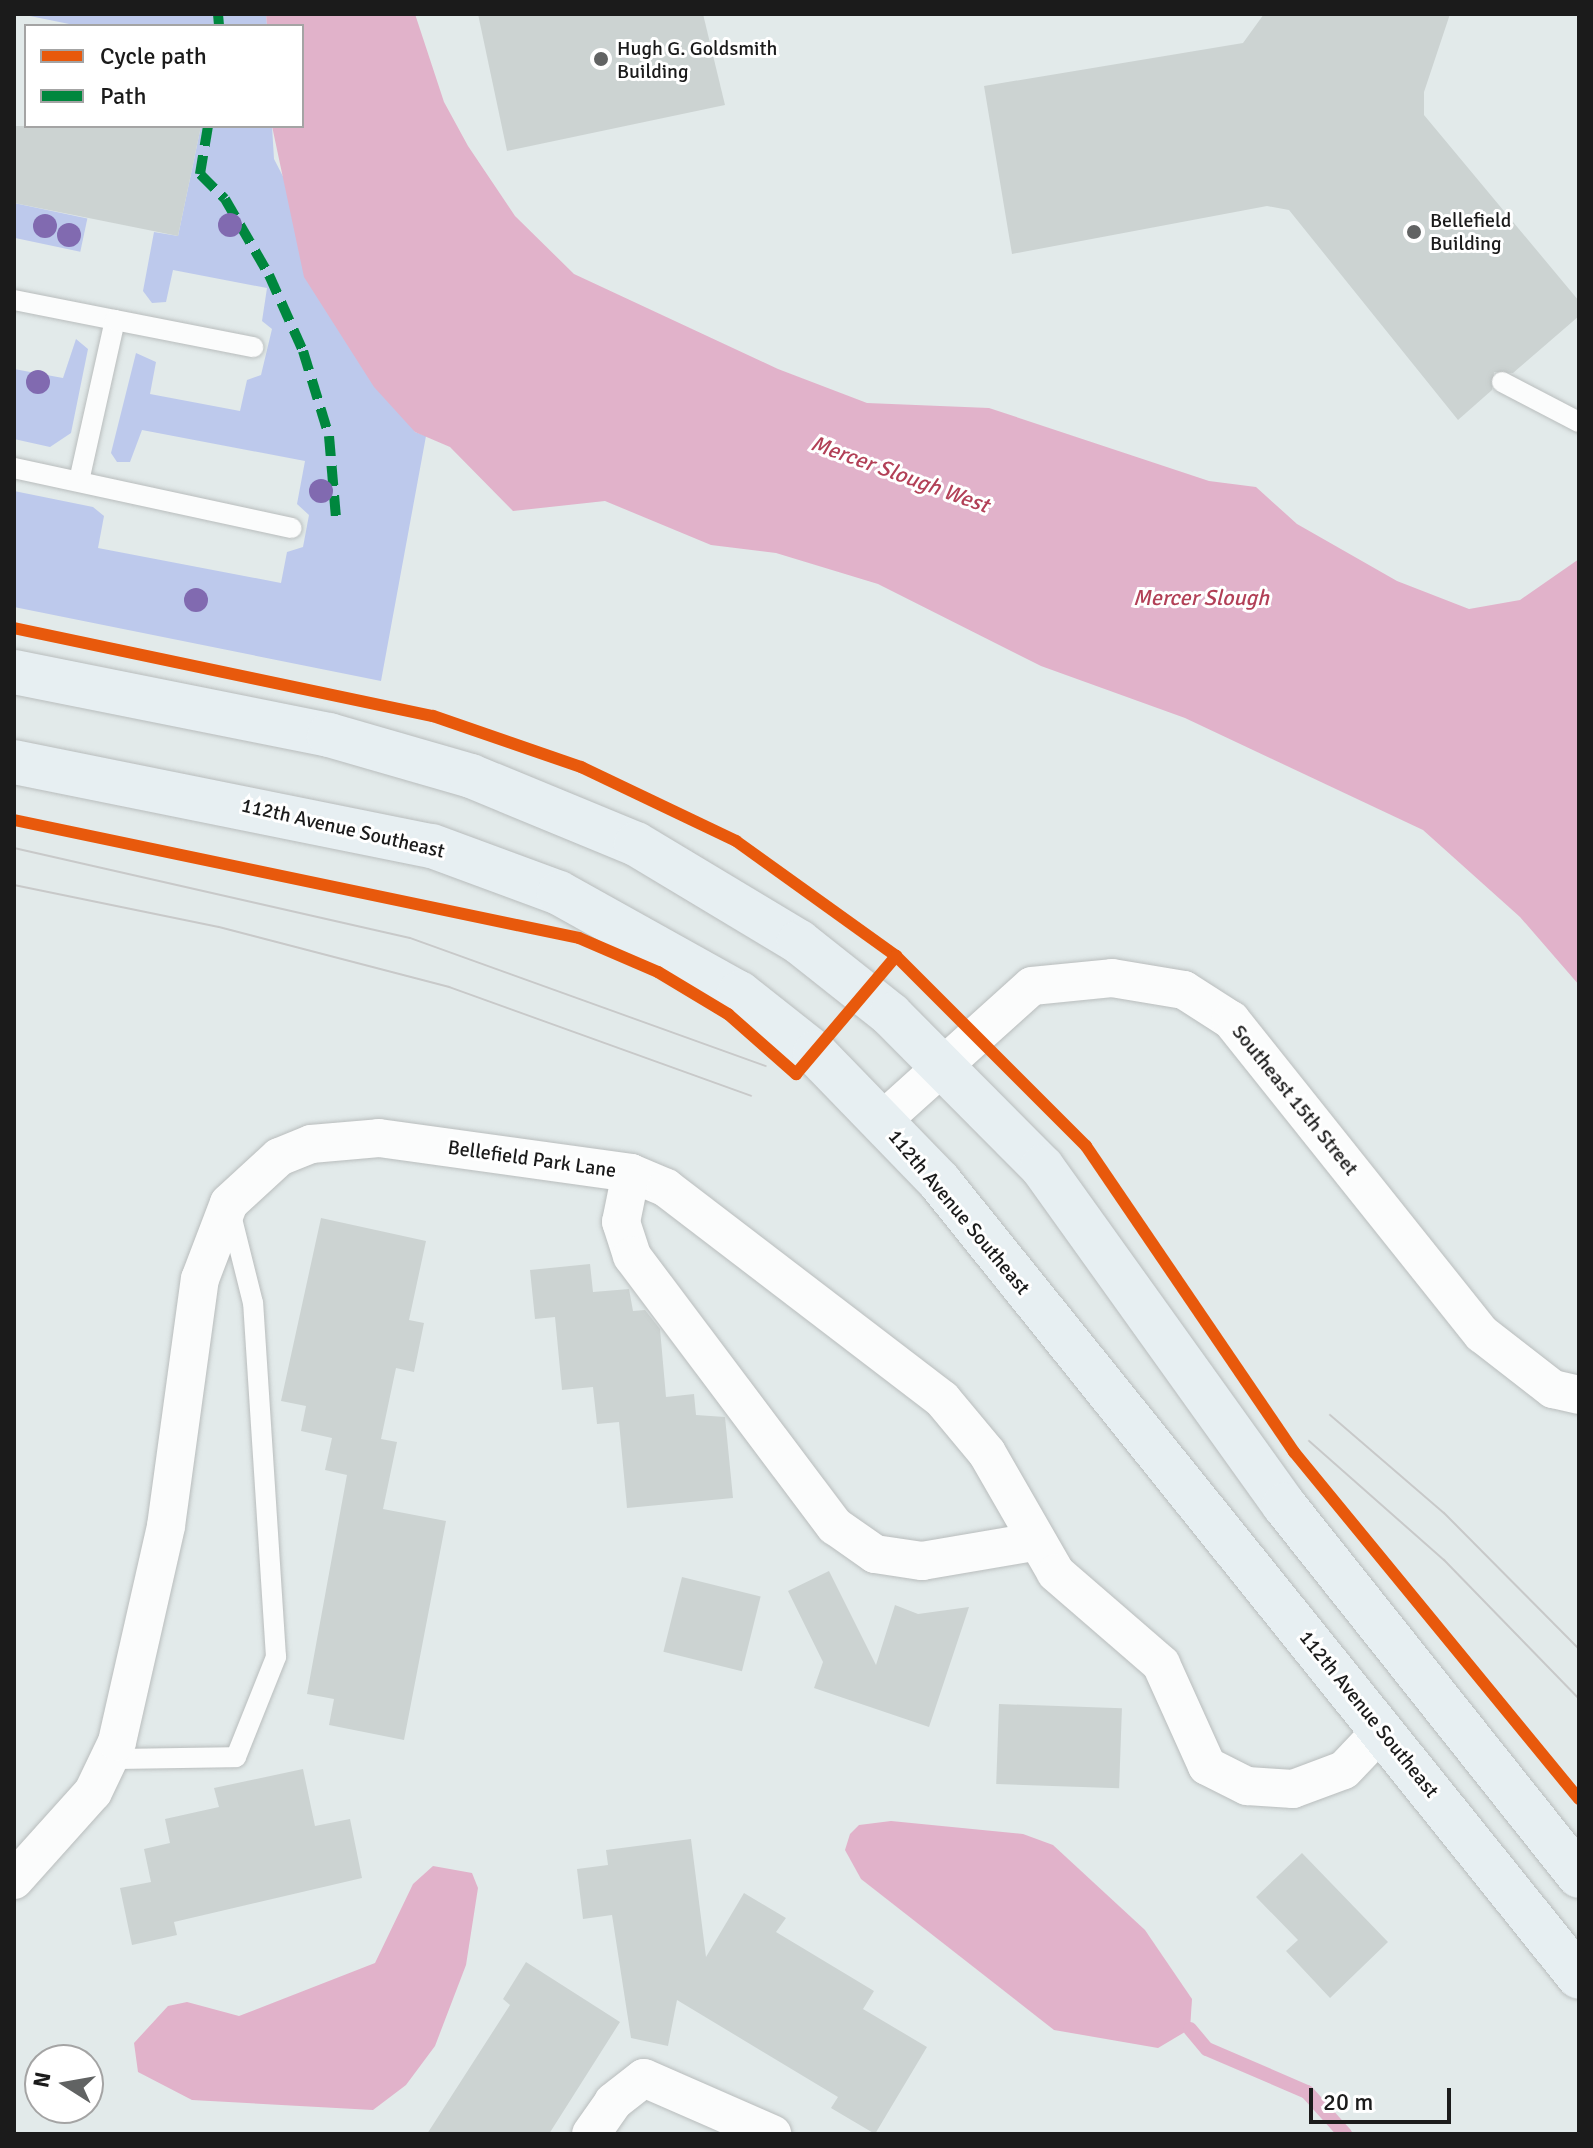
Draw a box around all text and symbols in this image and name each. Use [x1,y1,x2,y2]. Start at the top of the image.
legend [24,24,304,128]
place label: Hugh G. Goldsmith Building [617,36,777,83]
text: Cycle path [100,41,207,71]
marker: Hugh G. Goldsmith Building [592,50,610,68]
text: Path [100,81,146,111]
place label: Bellefield Building [1430,208,1511,255]
marker: Bellefield Building [1405,223,1423,241]
water label: Mercer Slough West [808,430,992,518]
water label: Mercer Slough [1133,585,1269,611]
street label: 112th Avenue Southeast [239,793,447,863]
street label: Southeast 15th Street [1227,1020,1363,1180]
street label: 112th Avenue Southeast [883,1125,1035,1299]
street label: Bellefield Park Lane [446,1135,618,1183]
street label: 112th Avenue Southeast [1294,1626,1444,1802]
north arrow [24,2044,104,2124]
text: N [27,2070,57,2090]
scale bar [1313,2072,1455,2122]
text: 20 m [1323,2087,1373,2117]

